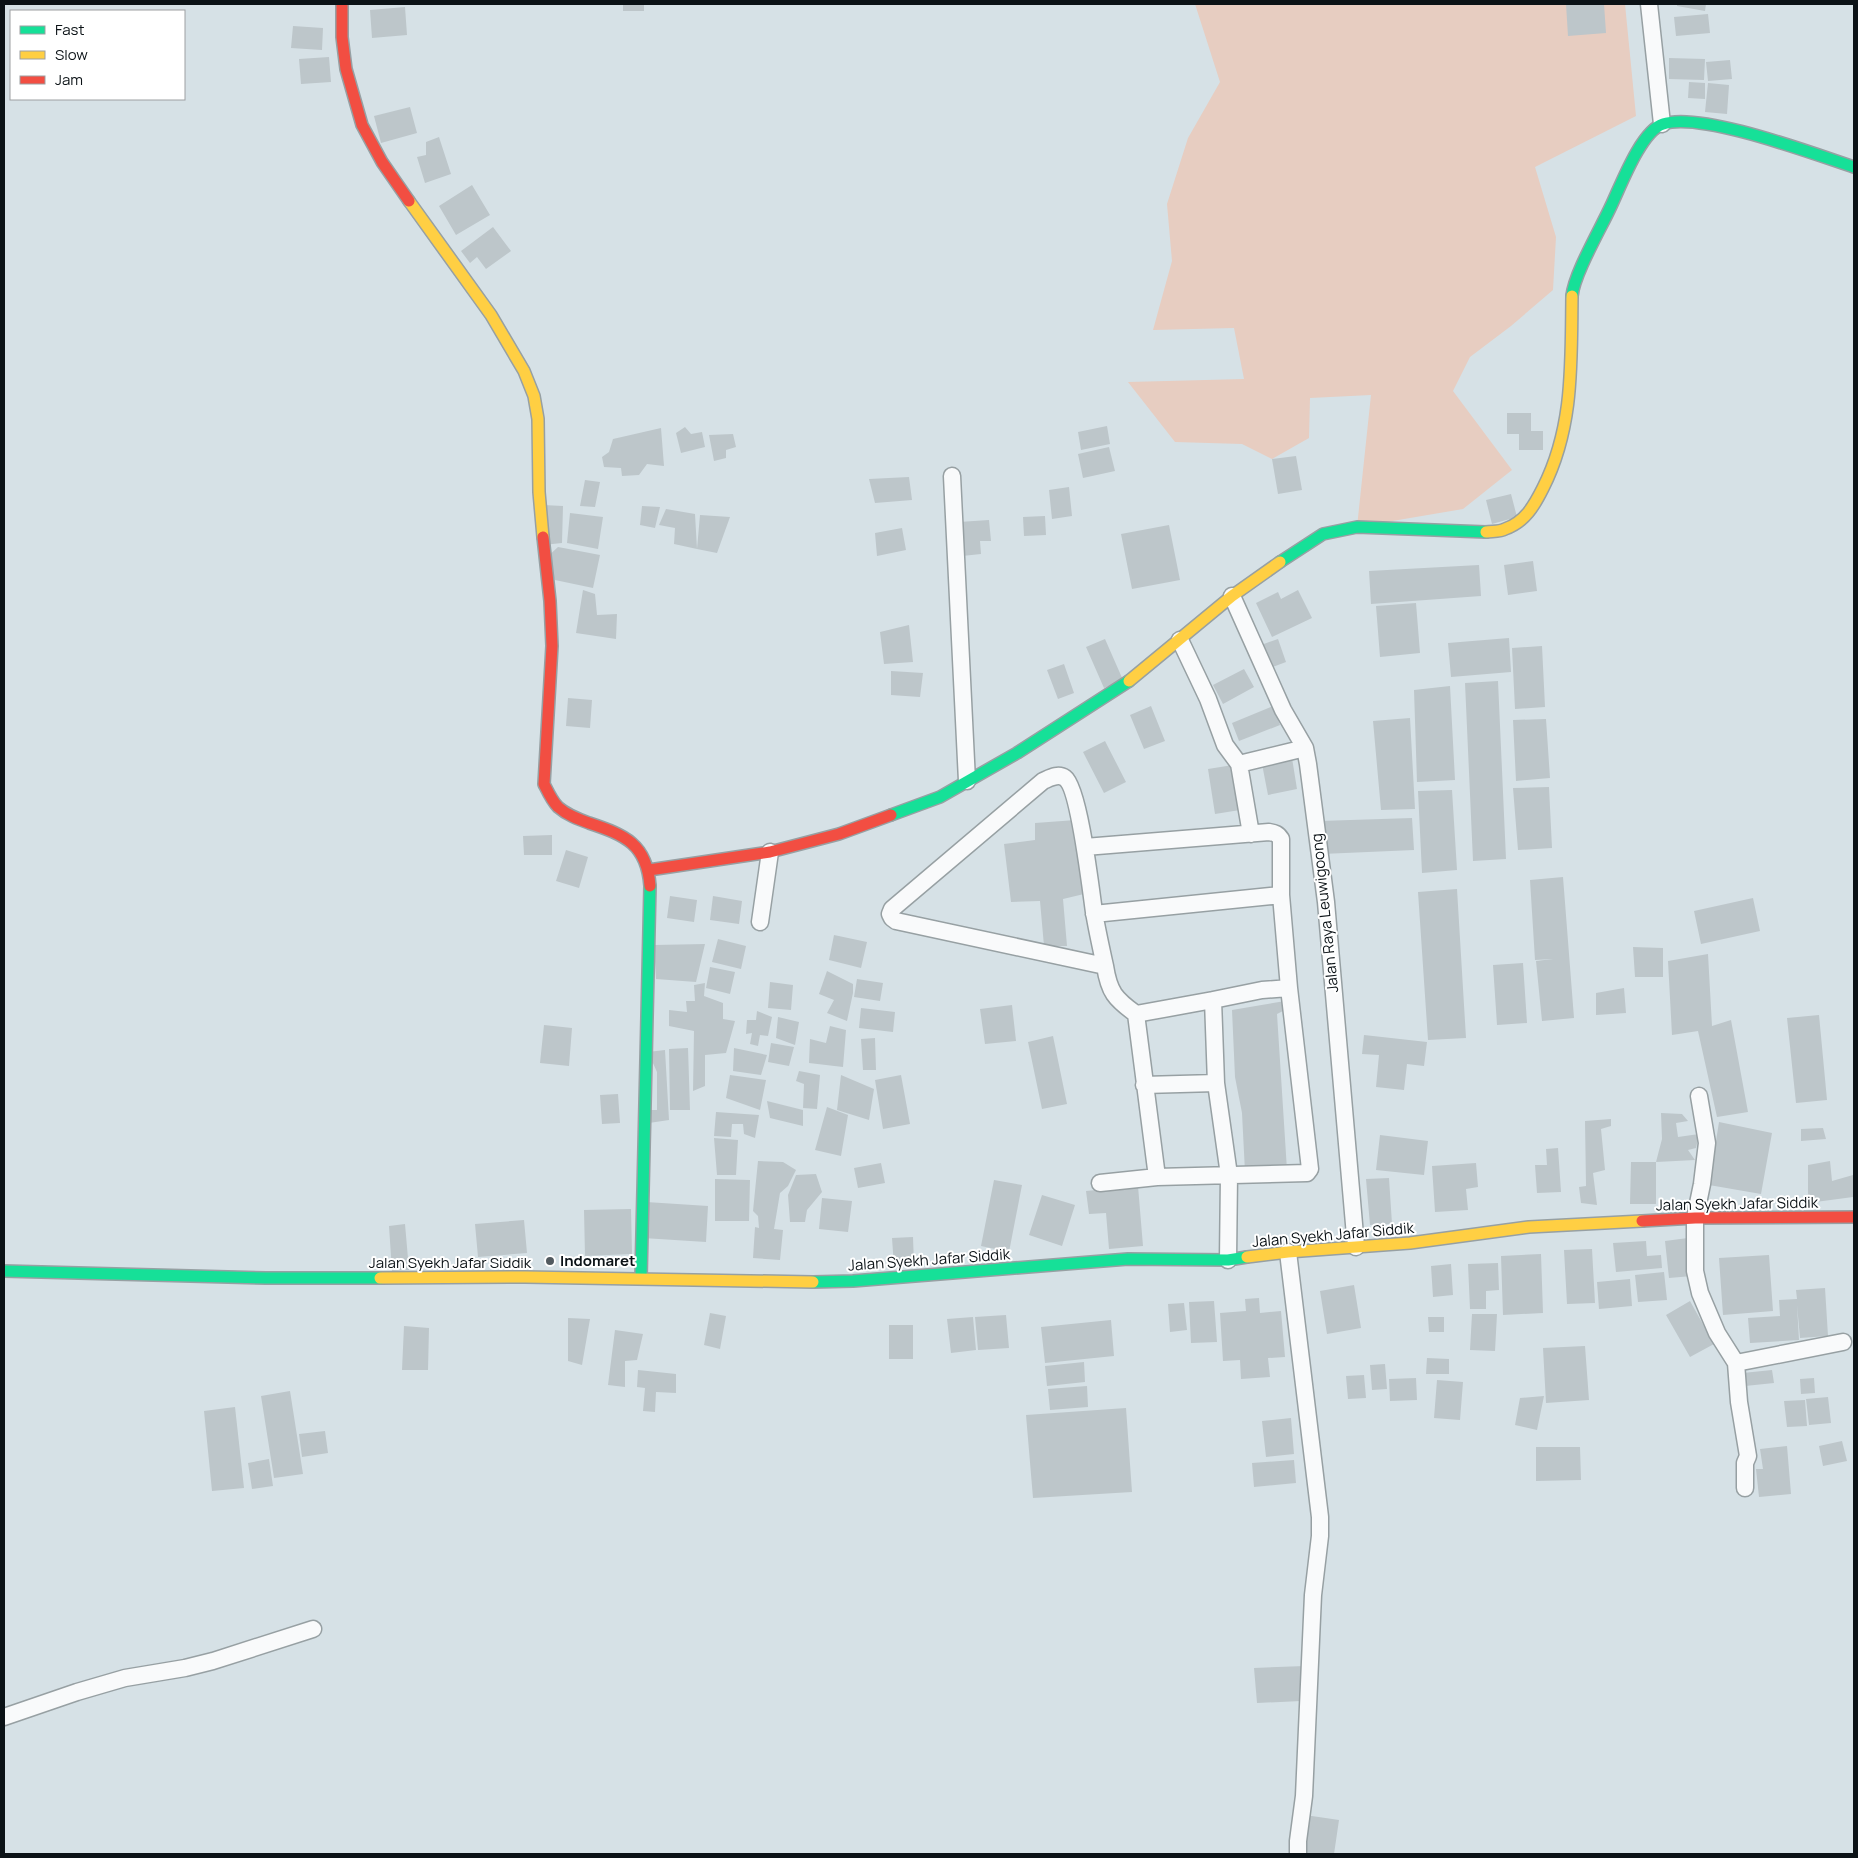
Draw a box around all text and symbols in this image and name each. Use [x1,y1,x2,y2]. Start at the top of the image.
legend [10,10,185,100]
text: Fast [55,19,84,40]
text: Slow [55,44,88,65]
text: Jam [55,69,83,90]
street label: Jalan Raya Leuwigoong [1306,832,1343,994]
street label: Jalan Syekh Jafar Siddik [1656,1192,1819,1215]
street label: Jalan Syekh Jafar Siddik [1251,1217,1415,1252]
street label: Jalan Syekh Jafar Siddik [847,1243,1011,1276]
place label: Indomaret [560,1250,635,1271]
street label: Jalan Syekh Jafar Siddik [369,1252,532,1273]
marker: Indomaret [544,1255,556,1267]

